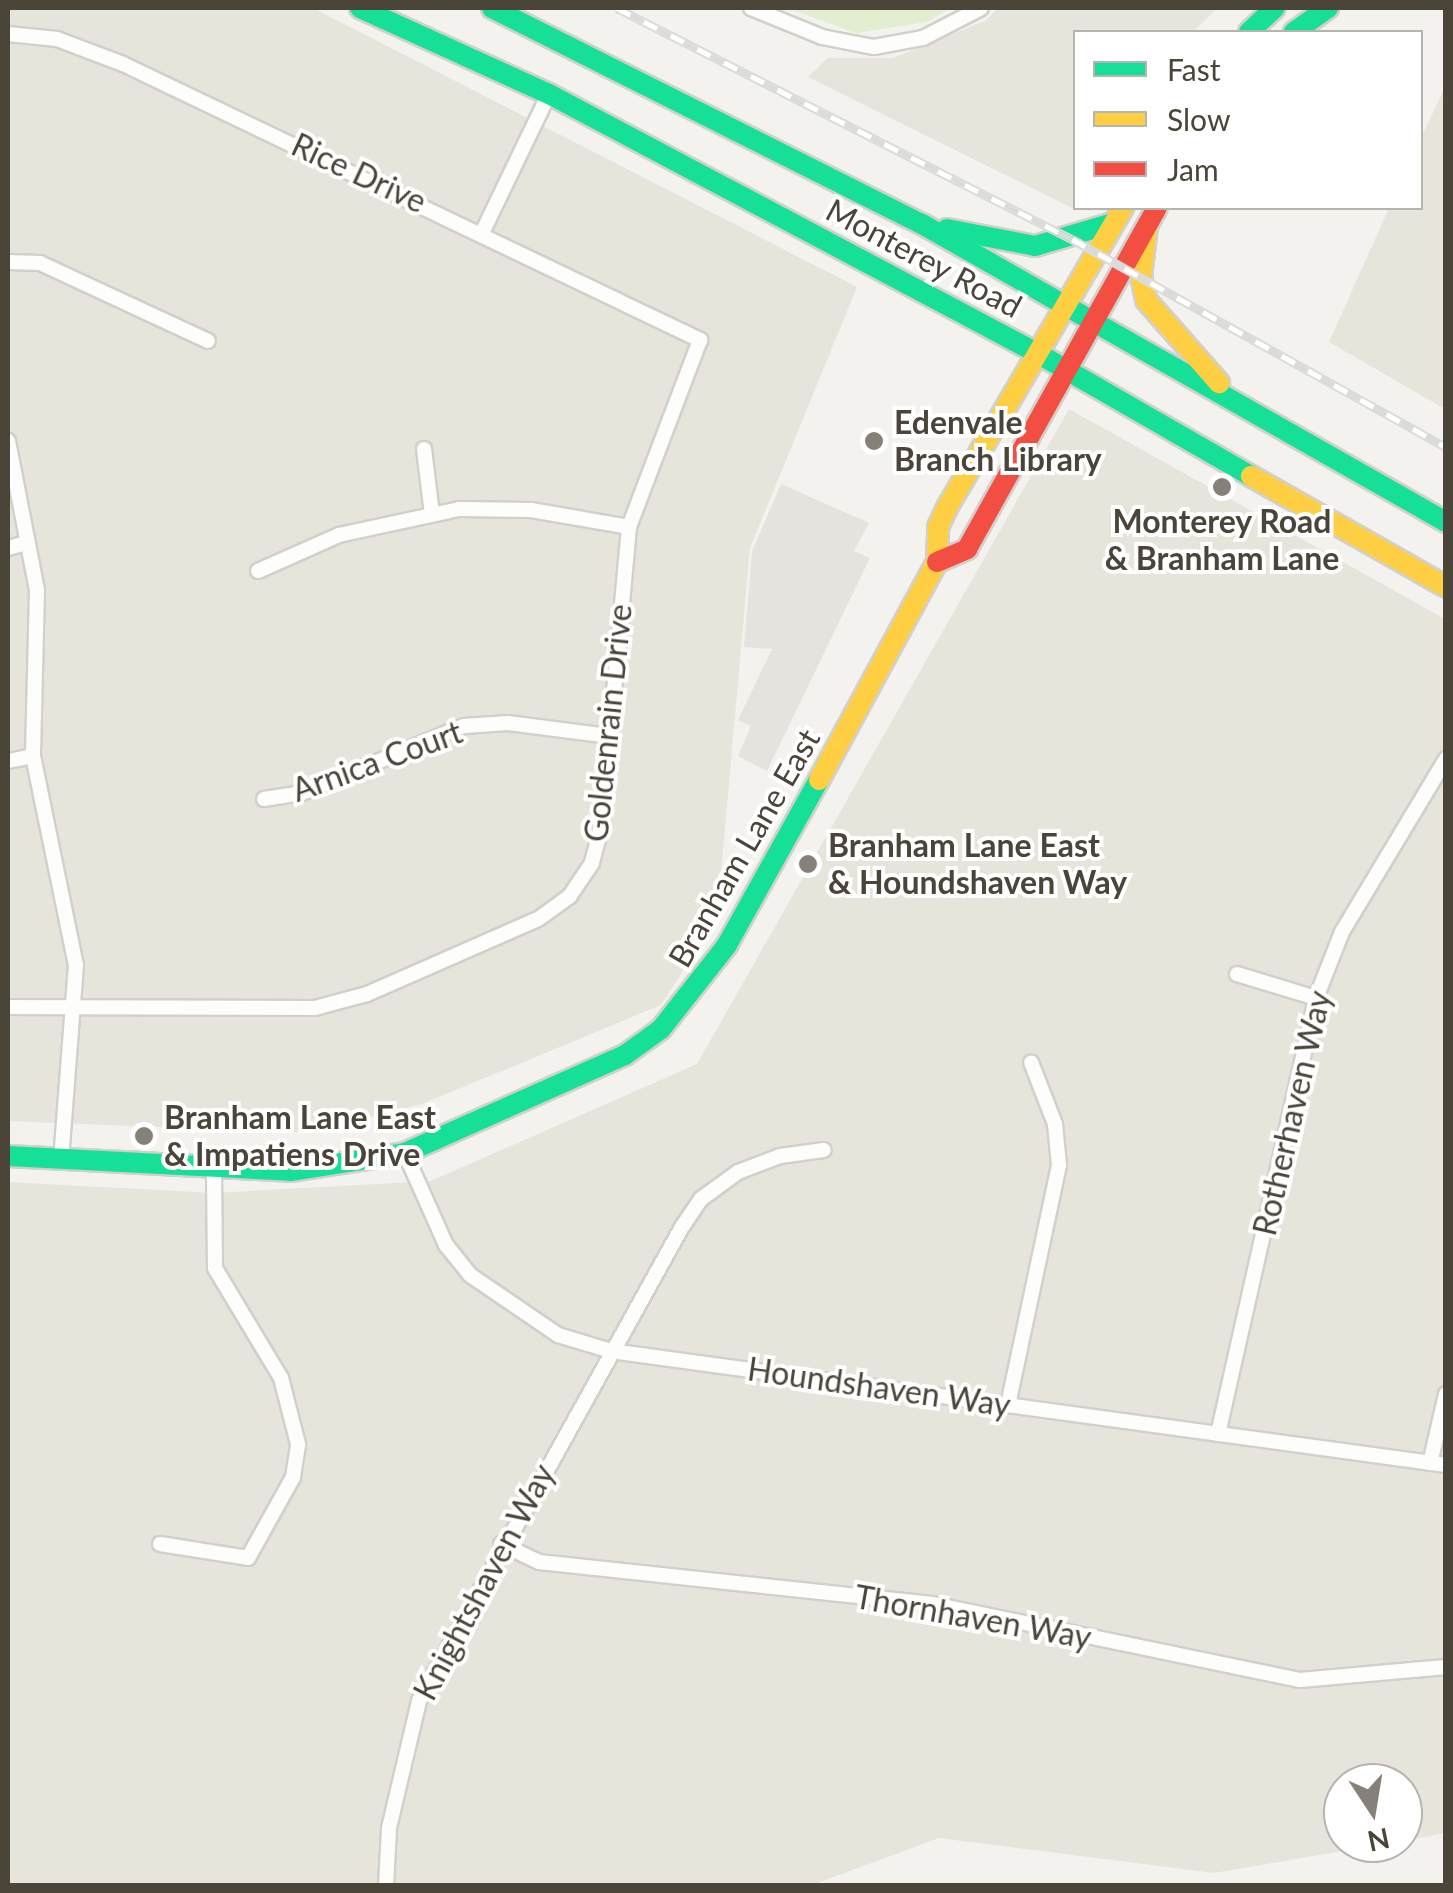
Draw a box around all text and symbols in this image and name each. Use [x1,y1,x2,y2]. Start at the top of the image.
legend [1073,30,1423,210]
text: Fast [1167,51,1221,87]
text: Slow [1167,101,1230,137]
street label: Rice Drive [286,125,432,221]
text: Jam [1167,151,1219,187]
street label: Monterey Road [819,190,1029,326]
place label: Edenvale Branch Library [894,404,1102,479]
marker: Edenvale Branch Library [863,430,885,452]
marker: Monterey Road & Branham Lane [1211,476,1233,498]
place label: Monterey Road & Branham Lane [1105,503,1339,578]
street label: Goldenrain Drive [576,602,640,844]
street label: Arnica Court [287,712,467,810]
street label: Branham Lane East [660,722,828,974]
place label: Branham Lane East & Houndshaven Way [828,827,1127,902]
marker: Branham Lane East & Houndshaven Way [797,853,819,875]
street label: Rotherhaven Way [1245,987,1339,1239]
place label: Branham Lane East & Impatiens Drive [164,1099,436,1174]
marker: Branham Lane East & Impatiens Drive [133,1125,155,1147]
street label: Houndshaven Way [745,1350,1013,1424]
street label: Knightshaven Way [406,1457,562,1707]
street label: Thornhaven Way [852,1577,1094,1657]
north arrow [1323,1763,1423,1863]
text: N [1365,1822,1393,1859]

